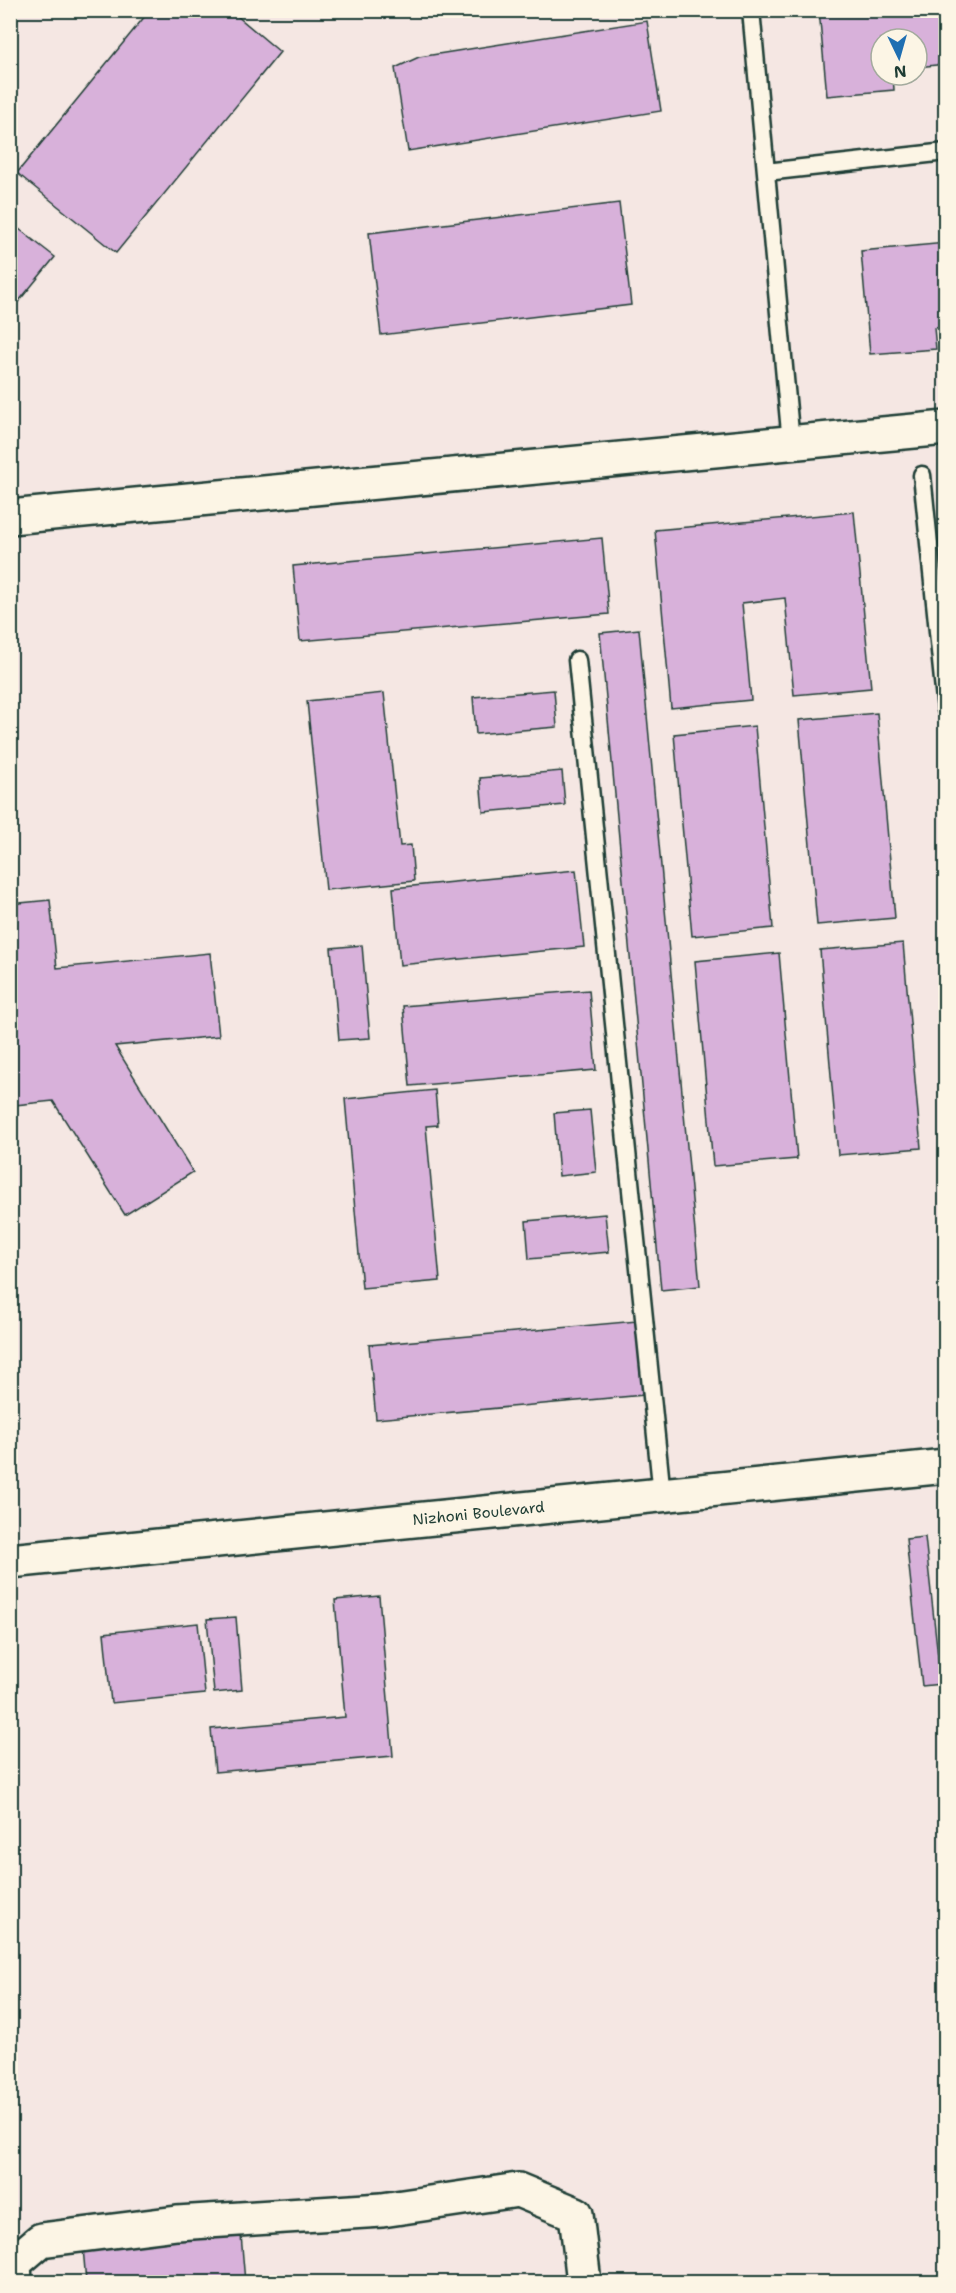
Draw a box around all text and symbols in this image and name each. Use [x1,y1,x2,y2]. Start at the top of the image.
north arrow [869,27,929,87]
text: N [893,60,907,82]
street label: Nizhoni Boulevard [412,1497,546,1530]

